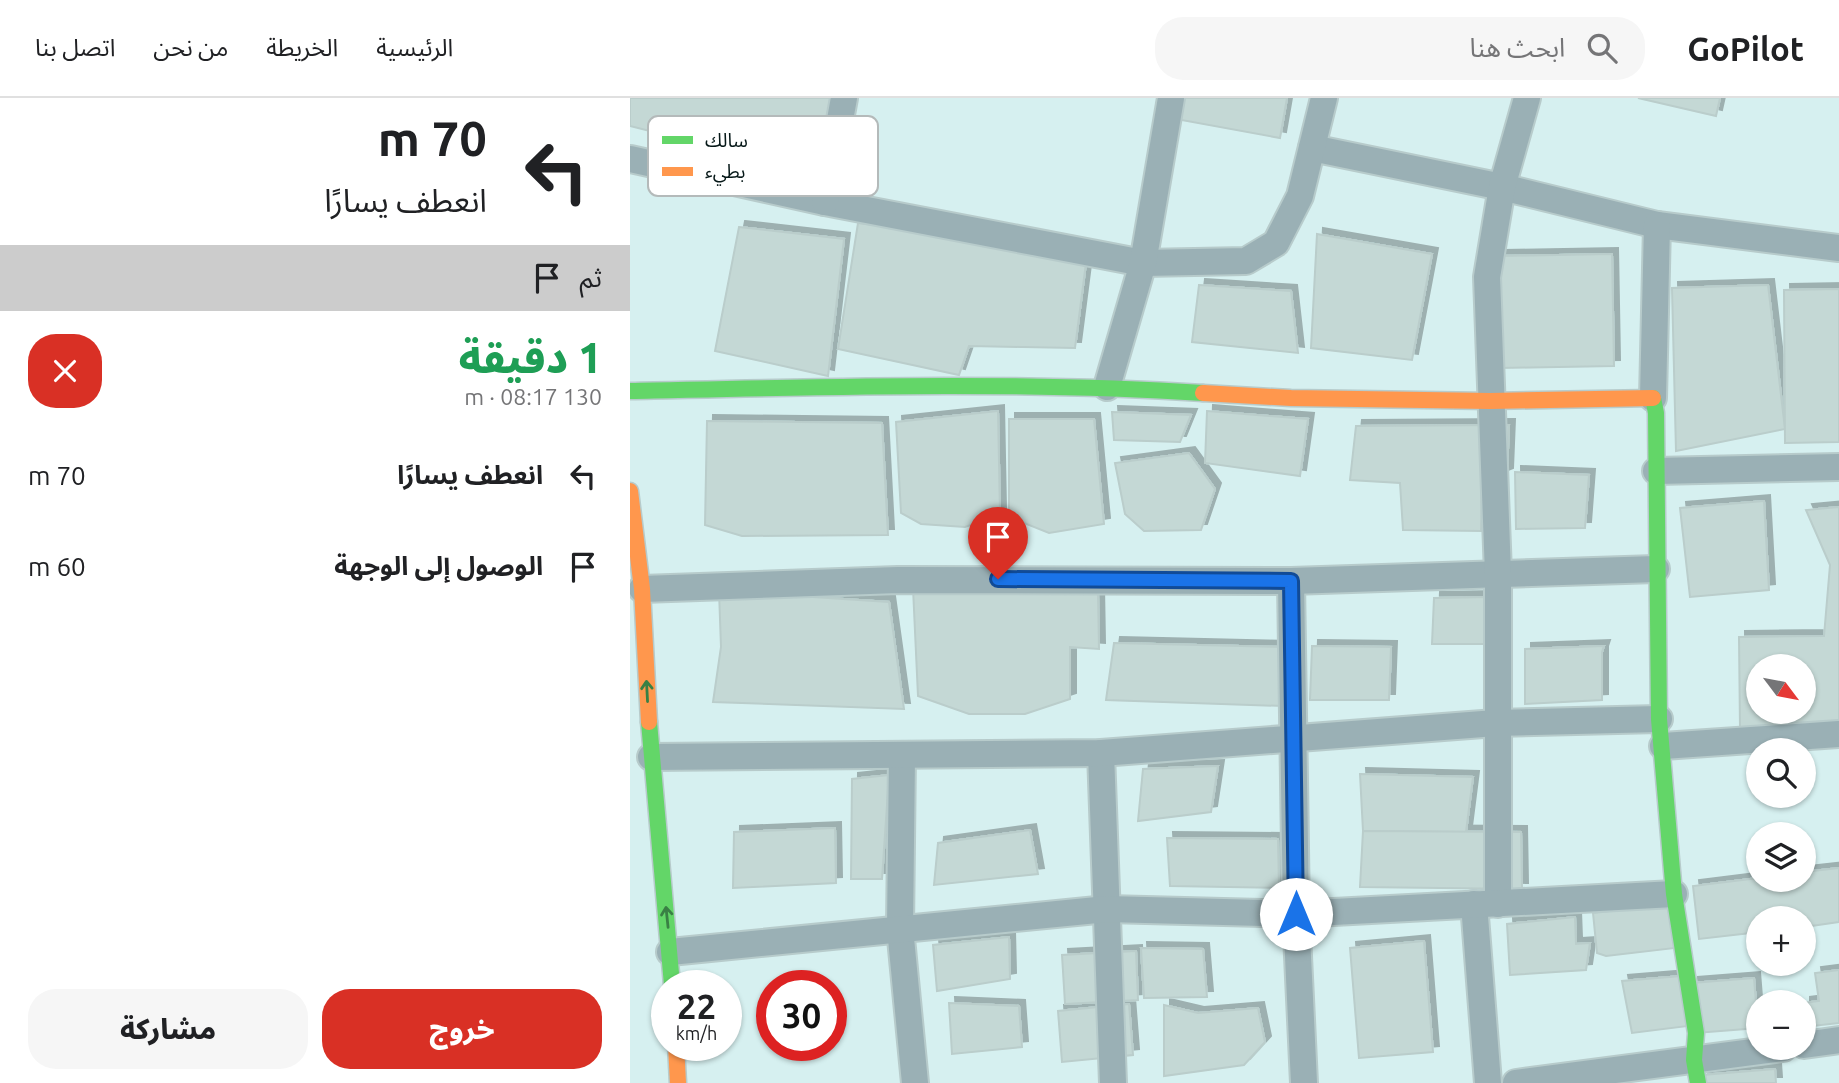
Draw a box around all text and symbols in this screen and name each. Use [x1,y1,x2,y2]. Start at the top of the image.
search box [1155,17,1645,80]
icon: search [1583,29,1621,67]
text: GoPilot [1687,30,1804,67]
text: ابحث هنا [1470,33,1565,62]
text: اتصل بنا [35,34,115,61]
text: من نحن [153,34,228,61]
text: الخريطة [266,34,338,61]
text: الرئيسية [376,34,453,61]
text: 70 m [378,110,487,165]
legend [648,116,878,196]
icon: left [511,126,602,217]
text: سالك [705,129,748,151]
text: بطيء [705,160,745,186]
text: انعطف يسارًا [324,182,487,218]
icon: arrive [528,259,566,297]
text: ثم [580,263,602,292]
button: close [28,334,102,408]
text: 1 دقيقة [459,334,602,381]
text: 130 m · 08:17 [464,384,602,409]
icon: left [564,457,602,495]
text: انعطف يسارًا [397,460,543,489]
text: 70 m [28,461,86,490]
pin [968,507,1028,579]
icon: arrive [979,518,1017,556]
icon: arrive [564,548,602,586]
text: الوصول إلى الوجهة [334,551,543,580]
text: 60 m [28,552,86,581]
north arrow [1746,654,1816,724]
map controls [1746,654,1816,1060]
one-way arrow [641,679,654,702]
button: search [1746,738,1816,808]
button: layers [1746,822,1816,892]
position arrow [1259,877,1333,951]
one-way arrow [660,906,673,929]
button: + [1746,906,1816,976]
speed limit sign: 30 [756,970,847,1061]
text: 22 [677,986,716,1026]
button: مشاركة [28,989,308,1069]
button: خروج [322,989,602,1069]
button: − [1746,990,1816,1060]
text: km/h [676,1023,717,1043]

